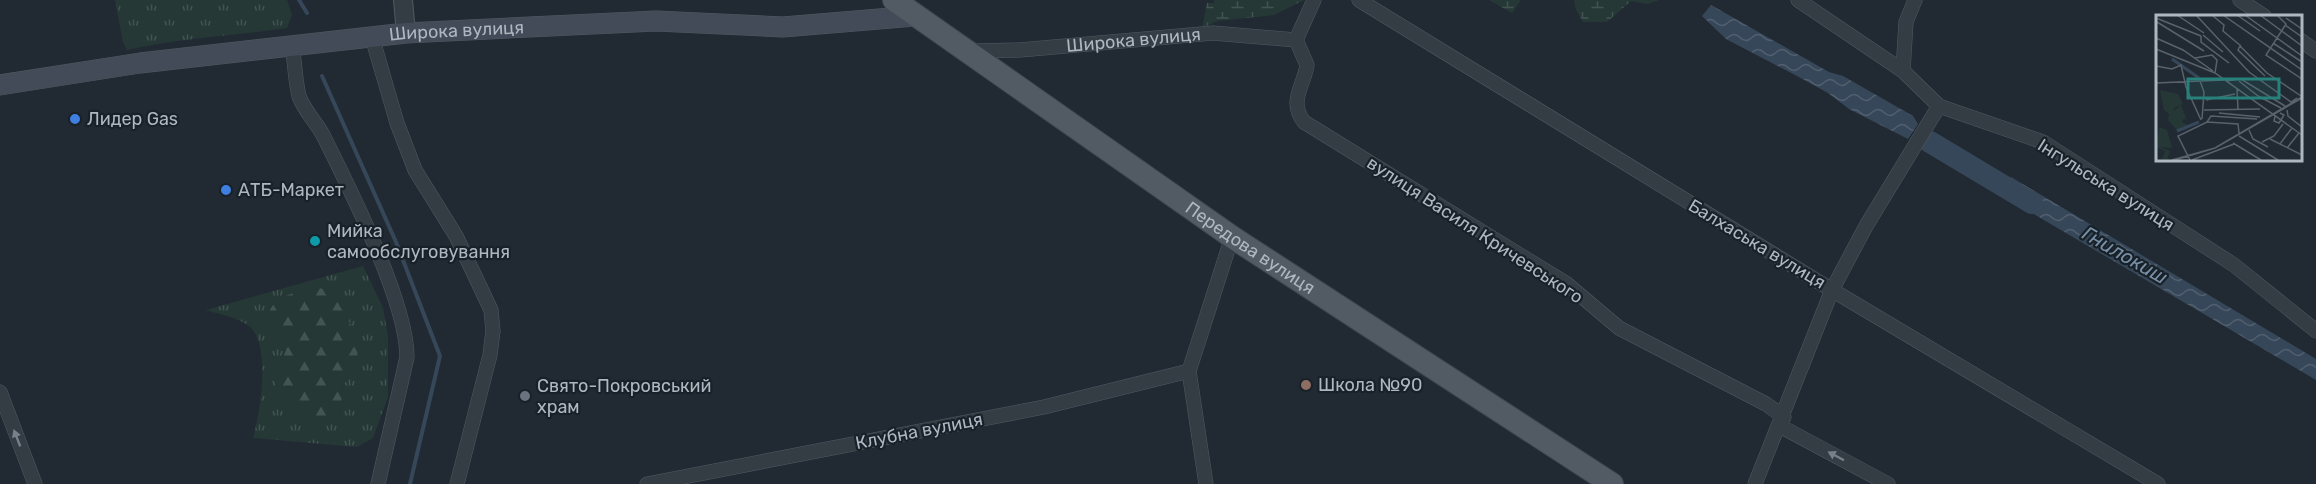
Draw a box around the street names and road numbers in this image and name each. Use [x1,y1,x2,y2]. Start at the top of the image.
street label: Широка вулиця [388,16,525,46]
street label: Широка вулиця [1065,23,1202,57]
street label: Інгульська вулиця [2034,134,2178,236]
street label: вулиця Василя Кричевського [1363,152,1587,308]
street label: Балхаська вулиця [1684,194,1830,294]
street label: Передова вулиця [1181,197,1319,299]
street label: Клубна вулиця [853,408,985,454]

